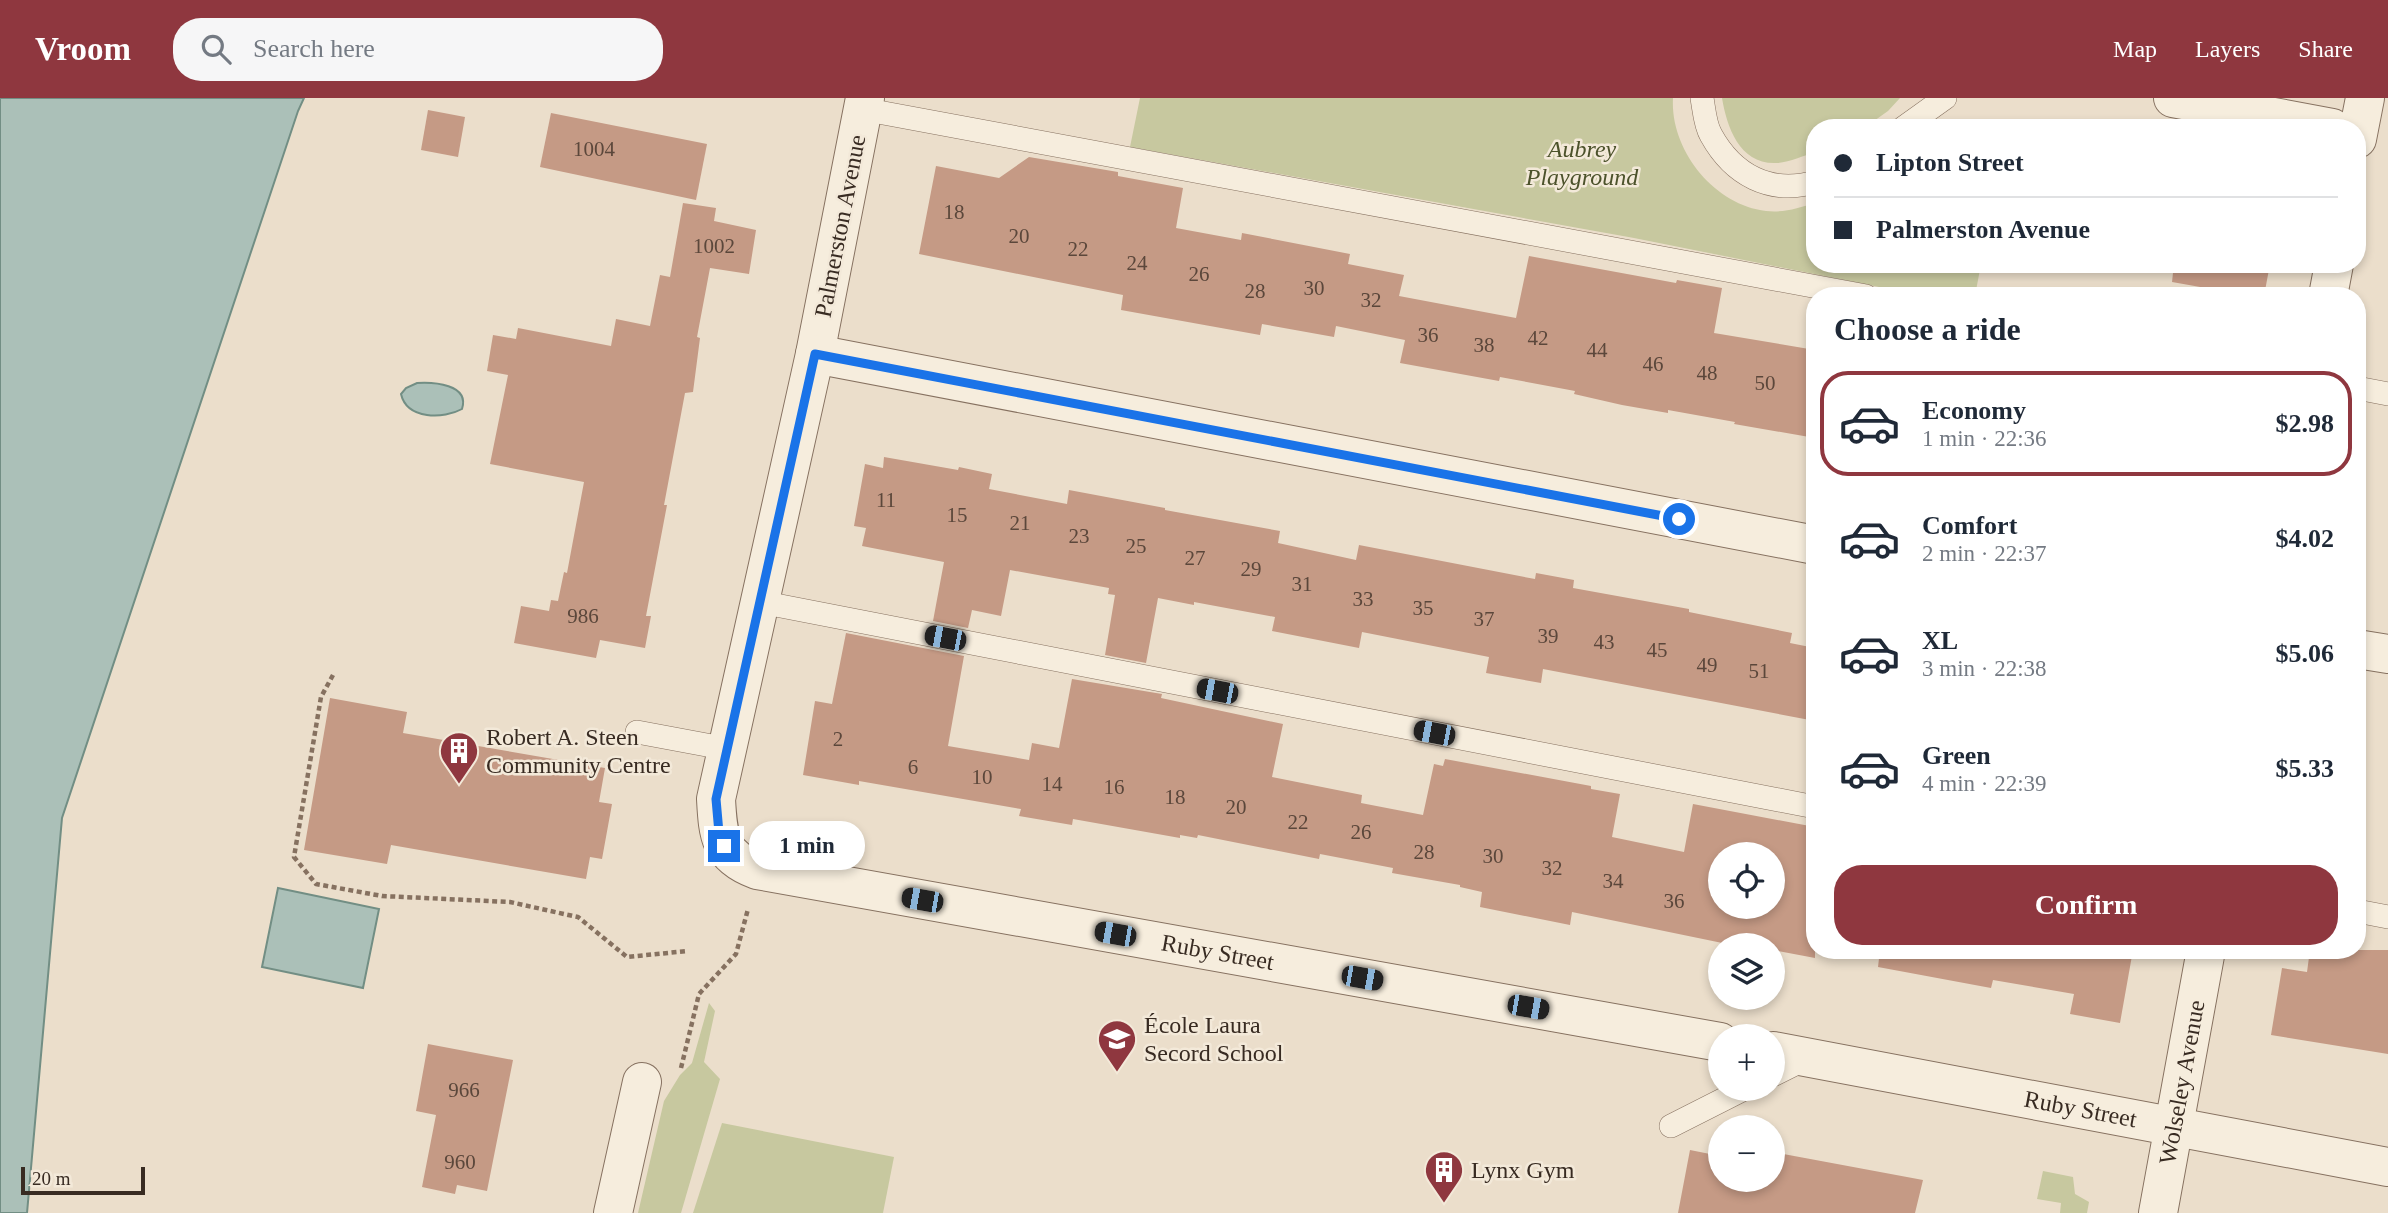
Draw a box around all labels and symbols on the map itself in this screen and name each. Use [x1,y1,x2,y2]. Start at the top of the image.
street label: Palmerston Avenue [810,132,870,320]
park label: Aubrey Playground [1525,136,1639,190]
house number: 1004 [573,137,616,161]
house number: 18 [944,200,965,224]
house number: 20 [1009,224,1030,248]
house number: 1002 [693,234,735,258]
house number: 22 [1068,237,1089,261]
house number: 24 [1127,251,1148,275]
house number: 26 [1189,262,1210,286]
house number: 30 [1304,276,1325,300]
house number: 28 [1245,279,1266,303]
house number: 32 [1361,288,1382,312]
house number: 36 [1418,323,1439,347]
house number: 42 [1528,326,1549,350]
house number: 38 [1474,333,1495,357]
house number: 44 [1587,338,1608,362]
house number: 46 [1643,352,1664,376]
house number: 48 [1697,361,1718,385]
house number: 50 [1755,371,1776,395]
house number: 11 [876,488,896,512]
house number: 15 [947,503,968,527]
route start [1663,503,1695,535]
house number: 21 [1010,511,1031,535]
house number: 23 [1069,524,1090,548]
house number: 25 [1126,534,1147,558]
house number: 27 [1185,546,1206,570]
house number: 29 [1241,557,1262,581]
house number: 31 [1292,572,1313,596]
house number: 33 [1353,587,1374,611]
house number: 35 [1413,596,1434,620]
house number: 986 [567,604,599,628]
house number: 37 [1474,607,1495,631]
car [923,624,968,652]
house number: 39 [1538,624,1559,648]
house number: 43 [1594,630,1615,654]
house number: 45 [1647,638,1668,662]
house number: 49 [1697,653,1718,677]
house number: 51 [1749,659,1770,683]
car [1195,677,1240,705]
car [1412,719,1457,747]
place label: Robert A. Steen Community Centre [486,724,671,778]
house number: 2 [833,727,843,751]
building icon: Robert A. Steen Community Centre [438,730,480,785]
house number: 6 [908,755,918,779]
house number: 10 [972,765,993,789]
house number: 14 [1042,772,1063,796]
house number: 16 [1104,775,1125,799]
house number: 18 [1165,785,1186,809]
house number: 20 [1226,795,1247,819]
house number: 22 [1288,810,1309,834]
house number: 26 [1351,820,1372,844]
callout: 1 min [748,822,864,870]
route end [708,830,740,862]
house number: 28 [1414,840,1435,864]
house number: 30 [1483,844,1504,868]
house number: 32 [1542,856,1563,880]
house number: 34 [1603,869,1624,893]
car [900,886,945,914]
house number: 36 [1664,889,1685,913]
car [1093,920,1138,948]
street label: Ruby Street [1159,929,1276,975]
car [1340,964,1385,992]
car [1506,993,1551,1021]
street label: Wolseley Avenue [2154,998,2210,1166]
place label: École Laura Secord School [1144,1012,1284,1066]
school or university icon: École Laura Secord School [1096,1018,1138,1073]
house number: 966 [448,1078,480,1102]
street label: Ruby Street [2022,1086,2139,1132]
building icon: Lynx Gym [1423,1149,1465,1204]
house number: 960 [444,1150,476,1174]
place label: Lynx Gym [1471,1157,1575,1183]
scale bar [21,1164,145,1196]

